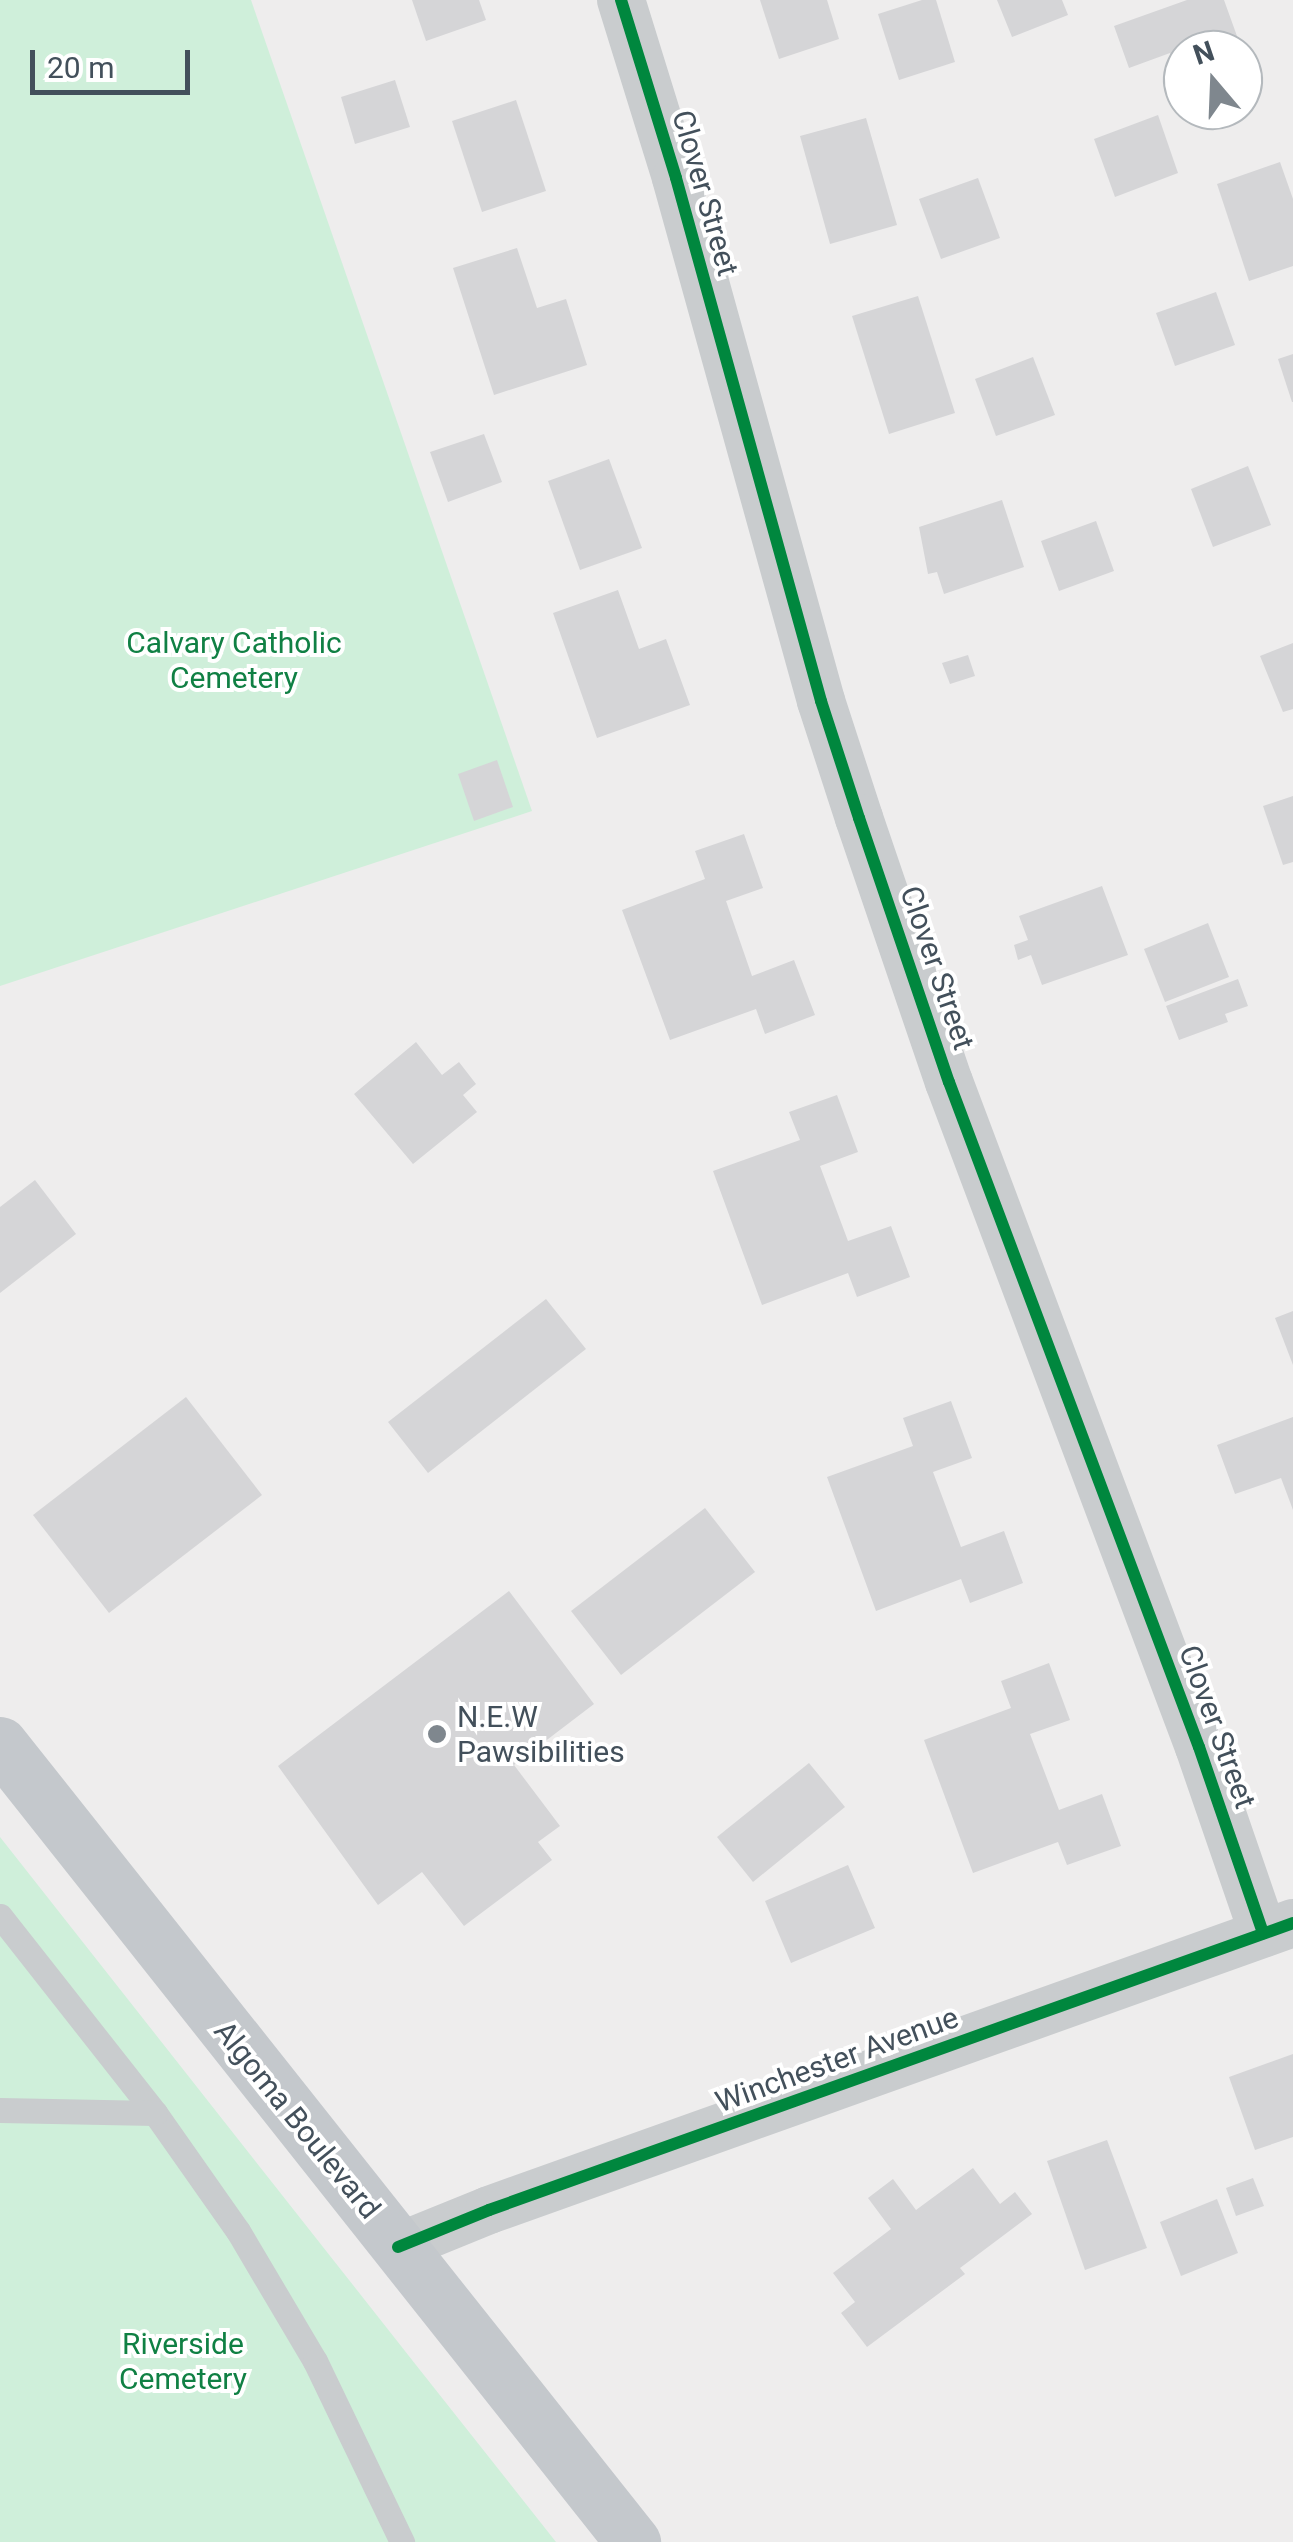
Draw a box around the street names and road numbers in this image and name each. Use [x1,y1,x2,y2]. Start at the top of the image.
street label: Clover Street [664,106,746,280]
street label: Clover Street [892,881,982,1055]
street label: Clover Street [1171,1641,1263,1813]
street label: Winchester Avenue [711,1999,963,2121]
street label: Algoma Boulevard [206,2014,388,2226]

